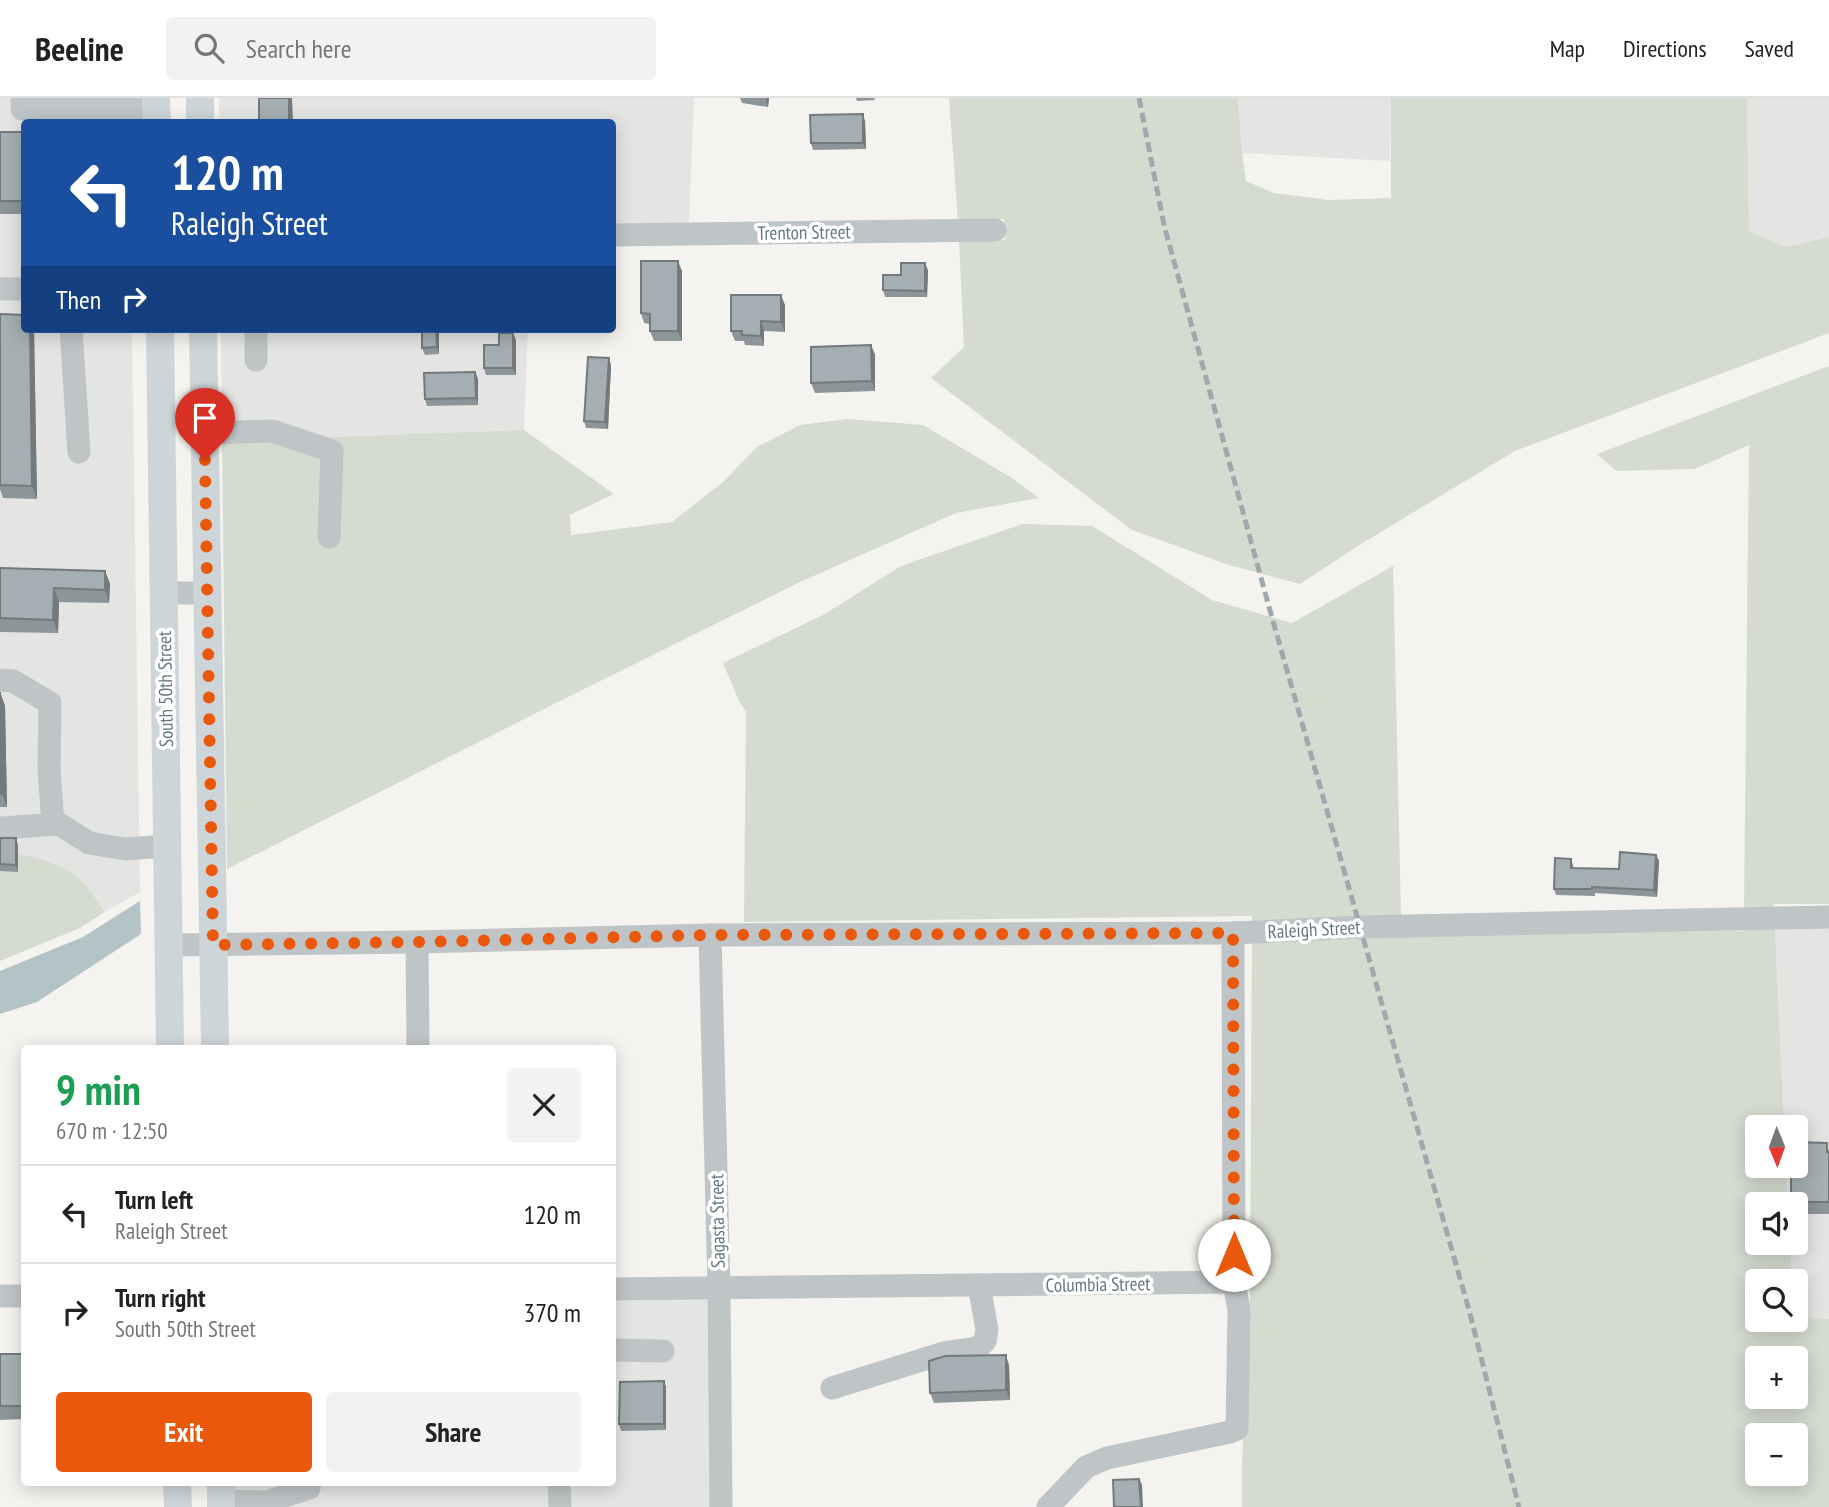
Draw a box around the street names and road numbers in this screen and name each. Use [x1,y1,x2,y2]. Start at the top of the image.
street label: Trenton Street [757,219,852,245]
street label: South 50th Street [152,630,178,747]
street label: Raleigh Street [1267,915,1362,943]
street label: Sagasta Street [704,1173,730,1268]
street label: Columbia Street [1045,1271,1151,1297]

